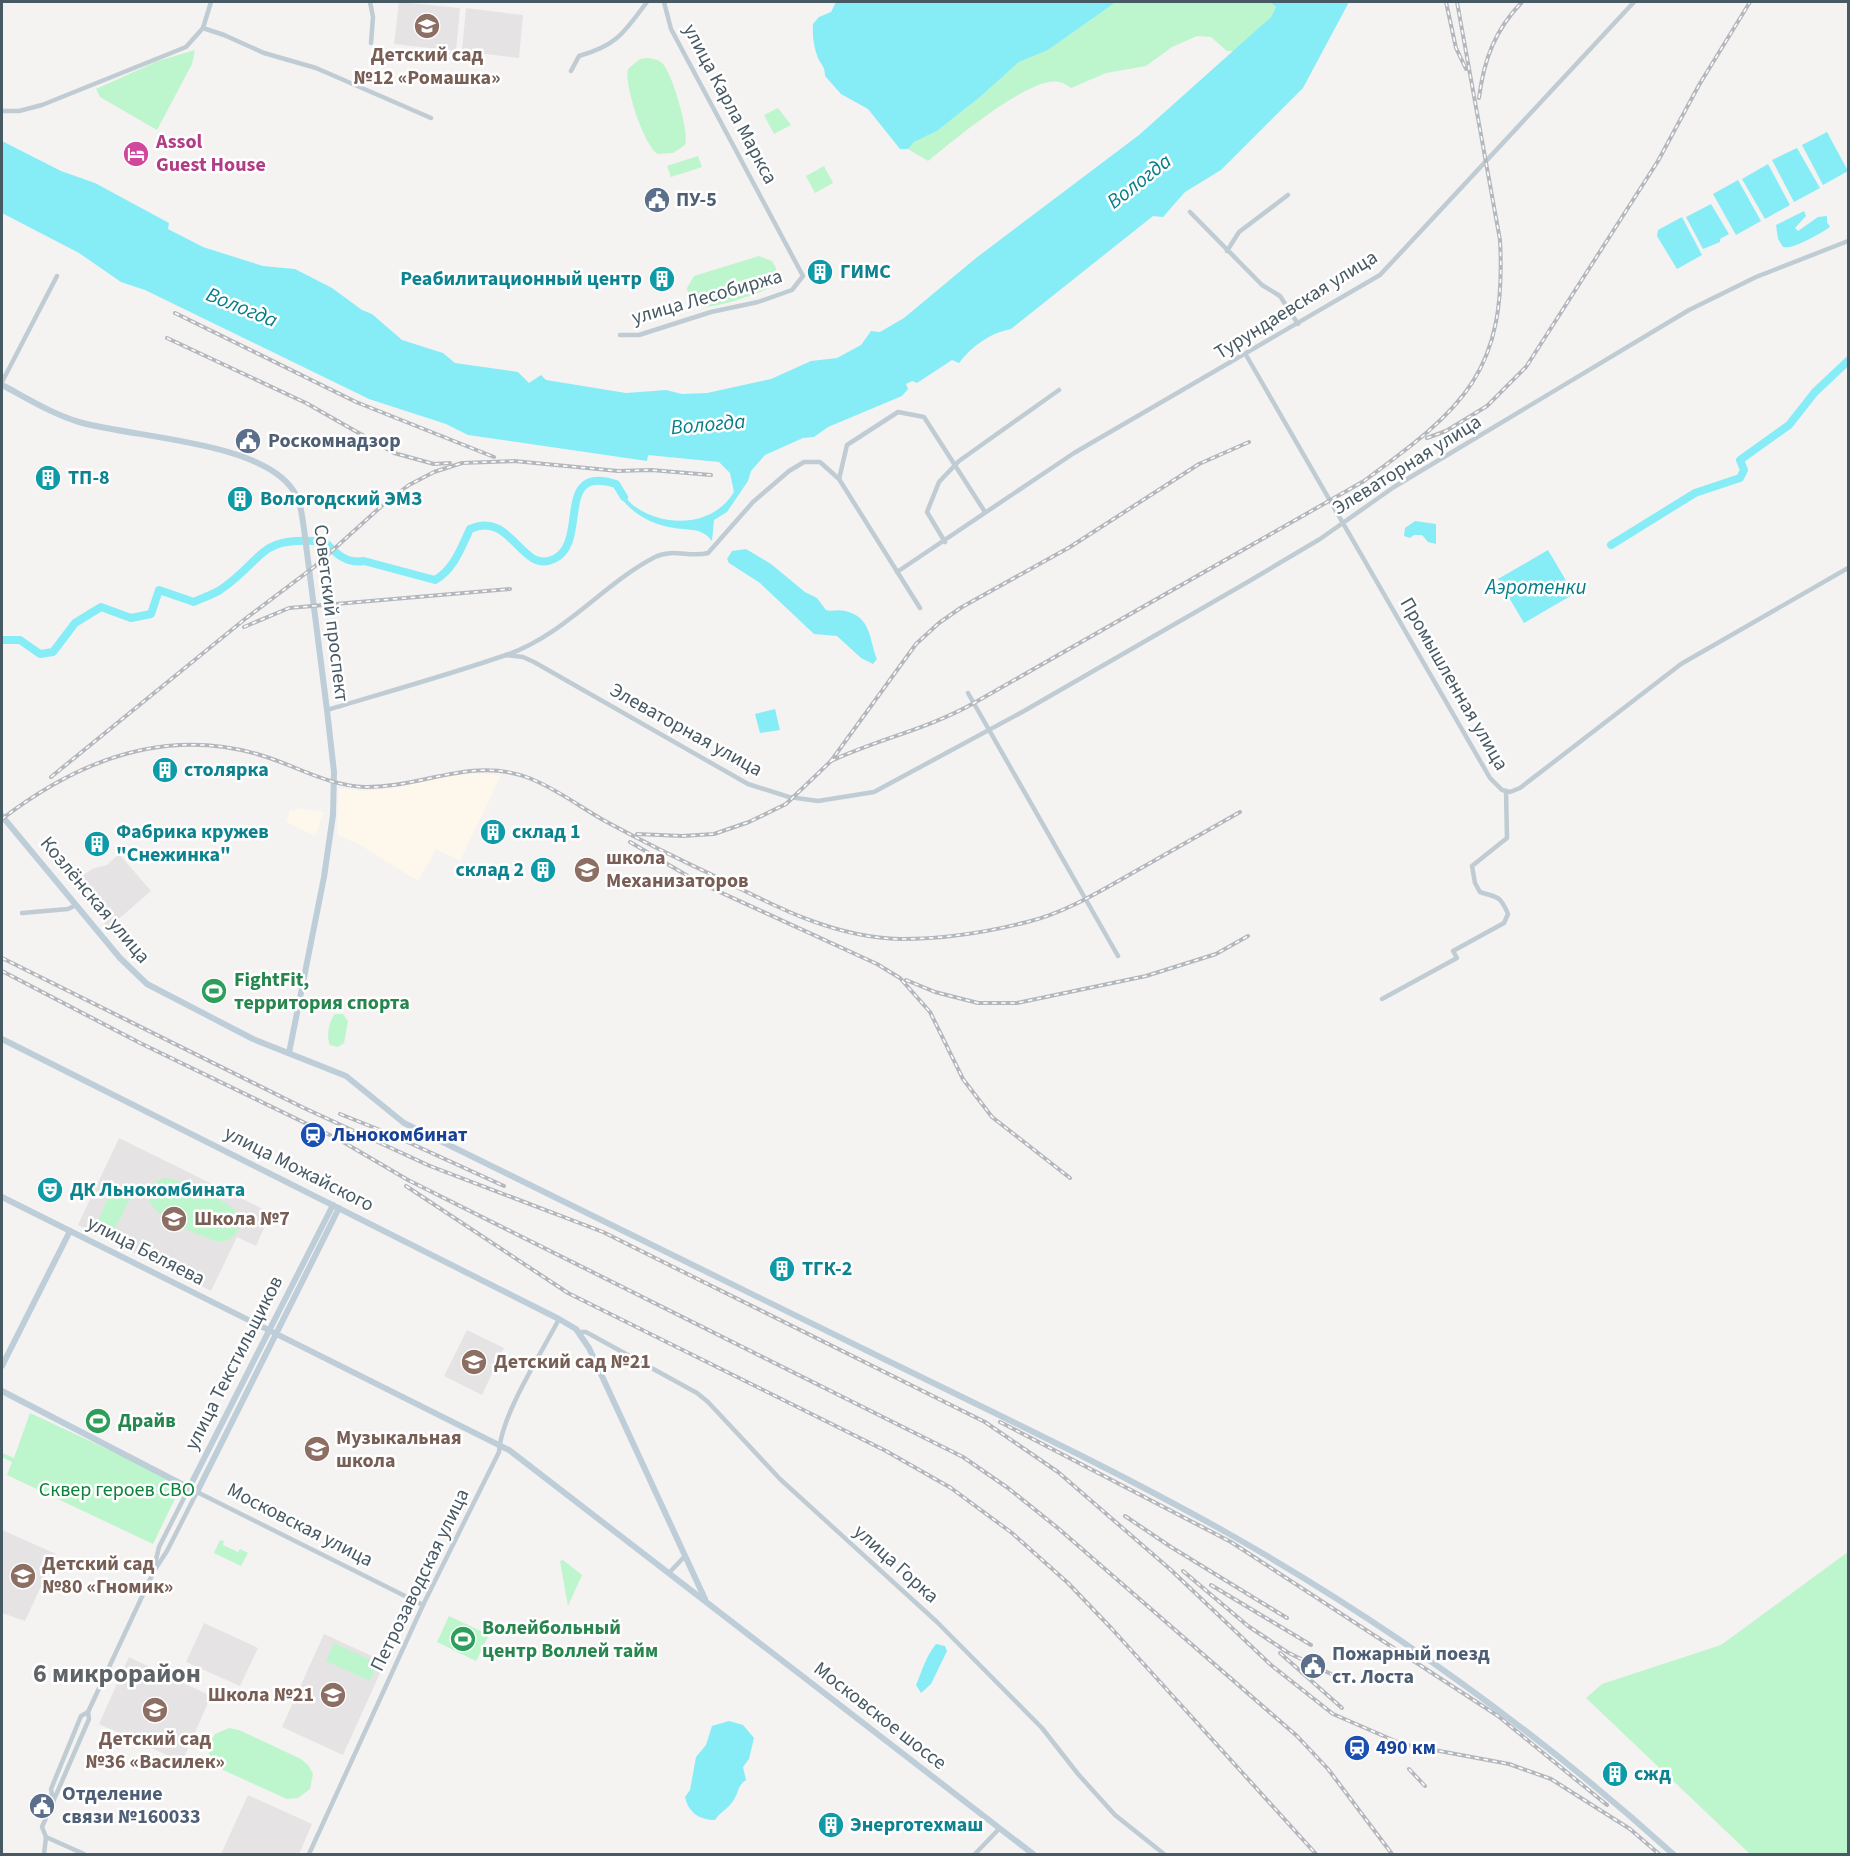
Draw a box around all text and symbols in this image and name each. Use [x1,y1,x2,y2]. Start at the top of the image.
school or university icon: Детский сад №12 «Ромашка» [412,11,442,41]
street label: улица Карла Маркса [676,19,784,189]
place label: Детский сад №12 «Ромашка» [353,41,501,92]
place label: Assol Guest House [155,128,266,179]
hotel icon: Assol Guest House [121,139,151,169]
water label: Вологда [1100,146,1178,216]
public building icon: ПУ-5 [642,185,672,215]
place label: ПУ-5 [676,186,717,214]
street label: Турундаевская улица [1209,243,1383,367]
building icon: ГИМС [805,257,835,287]
place label: ГИМС [840,258,891,286]
street label: улица Лесобиржа [628,262,786,332]
building icon: Реабилитационный центр [647,264,677,294]
place label: Реабилитационный центр [400,265,642,293]
water label: Вологда [202,279,282,335]
water label: Вологда [669,406,747,442]
street label: Элеваторная улица [1327,408,1487,522]
public building icon: Роскомнадзор [233,426,263,456]
place label: Роскомнадзор [268,427,401,455]
building icon: ТП-8 [33,463,63,493]
place label: ТП-8 [68,464,110,492]
building icon: Вологодский ЭМЗ [225,484,255,514]
place label: Вологодский ЭМЗ [260,485,422,513]
street label: Советский проспект [306,523,356,703]
water label: Аэротенки [1483,572,1587,602]
street label: Промышленная улица [1393,592,1515,776]
street label: Элеваторная улица [605,676,767,784]
building icon: столярка [150,755,180,785]
place label: столярка [184,756,269,784]
building icon: склад 1 [478,817,508,847]
place label: Фабрика кружев "Снежинка" [116,818,269,869]
place label: склад 1 [512,818,581,846]
building icon: Фабрика кружев "Снежинка" [82,829,112,859]
street label: Козлёнская улица [33,830,157,970]
place label: школа Механизаторов [606,844,749,895]
building icon: склад 2 [528,855,558,885]
school or university icon: школа Механизаторов [572,855,602,885]
place label: склад 2 [455,856,524,884]
place label: FightFit, территория спорта [234,966,410,1017]
sports icon: FightFit, территория спорта [199,976,229,1006]
street label: улица Можайского [219,1119,379,1219]
station icon: Льнокомбинат [298,1120,328,1150]
place label: Льнокомбинат [331,1121,468,1149]
theatre icon: ДК Льнокомбината [35,1175,65,1205]
place label: ДК Льнокомбината [70,1176,245,1204]
school or university icon: Школа №7 [159,1204,189,1234]
place label: Школа №7 [194,1205,290,1233]
street label: улица Беляева [82,1209,210,1293]
building icon: ТГК-2 [767,1254,797,1284]
place label: ТГК-2 [802,1255,852,1283]
street label: улица Текстильщиков [178,1271,290,1455]
school or university icon: Детский сад №21 [459,1347,489,1377]
place label: Детский сад №21 [494,1348,651,1376]
sports icon: Драйв [83,1406,113,1436]
place label: Драйв [118,1407,176,1435]
place label: Музыкальная школа [336,1424,462,1475]
school or university icon: Музыкальная школа [302,1434,332,1464]
park label: Сквер героев СВО [39,1476,195,1504]
street label: Московская улица [222,1476,378,1574]
street label: Петрозаводская улица [364,1484,476,1676]
street label: улица Горка [847,1518,945,1610]
place label: Детский сад №80 «Гномик» [42,1550,173,1601]
school or university icon: Детский сад №80 «Гномик» [8,1561,38,1591]
place label: Волейбольный центр Воллей тайм [482,1614,658,1665]
sports icon: Волейбольный центр Воллей тайм [448,1624,478,1654]
place label: Пожарный поезд ст. Лоста [1332,1640,1490,1691]
public building icon: Пожарный поезд ст. Лоста [1298,1651,1328,1681]
district label: 6 микрорайон [33,1655,201,1692]
street label: Московское шоссе [808,1655,952,1777]
school or university icon: Школа №21 [318,1680,348,1710]
place label: Школа №21 [208,1681,314,1709]
school or university icon: Детский сад №36 «Василек» [140,1695,170,1725]
place label: Детский сад №36 «Василек» [85,1725,225,1776]
station icon: 490 км [1342,1733,1372,1763]
place label: 490 км [1376,1734,1436,1762]
building icon: сжд [1600,1759,1630,1789]
place label: сжд [1634,1760,1671,1788]
place label: Отделение связи №160033 [62,1780,201,1831]
public building icon: Отделение связи №160033 [27,1791,57,1821]
building icon: Энерготехмаш [816,1810,846,1840]
place label: Энерготехмаш [850,1811,983,1839]

